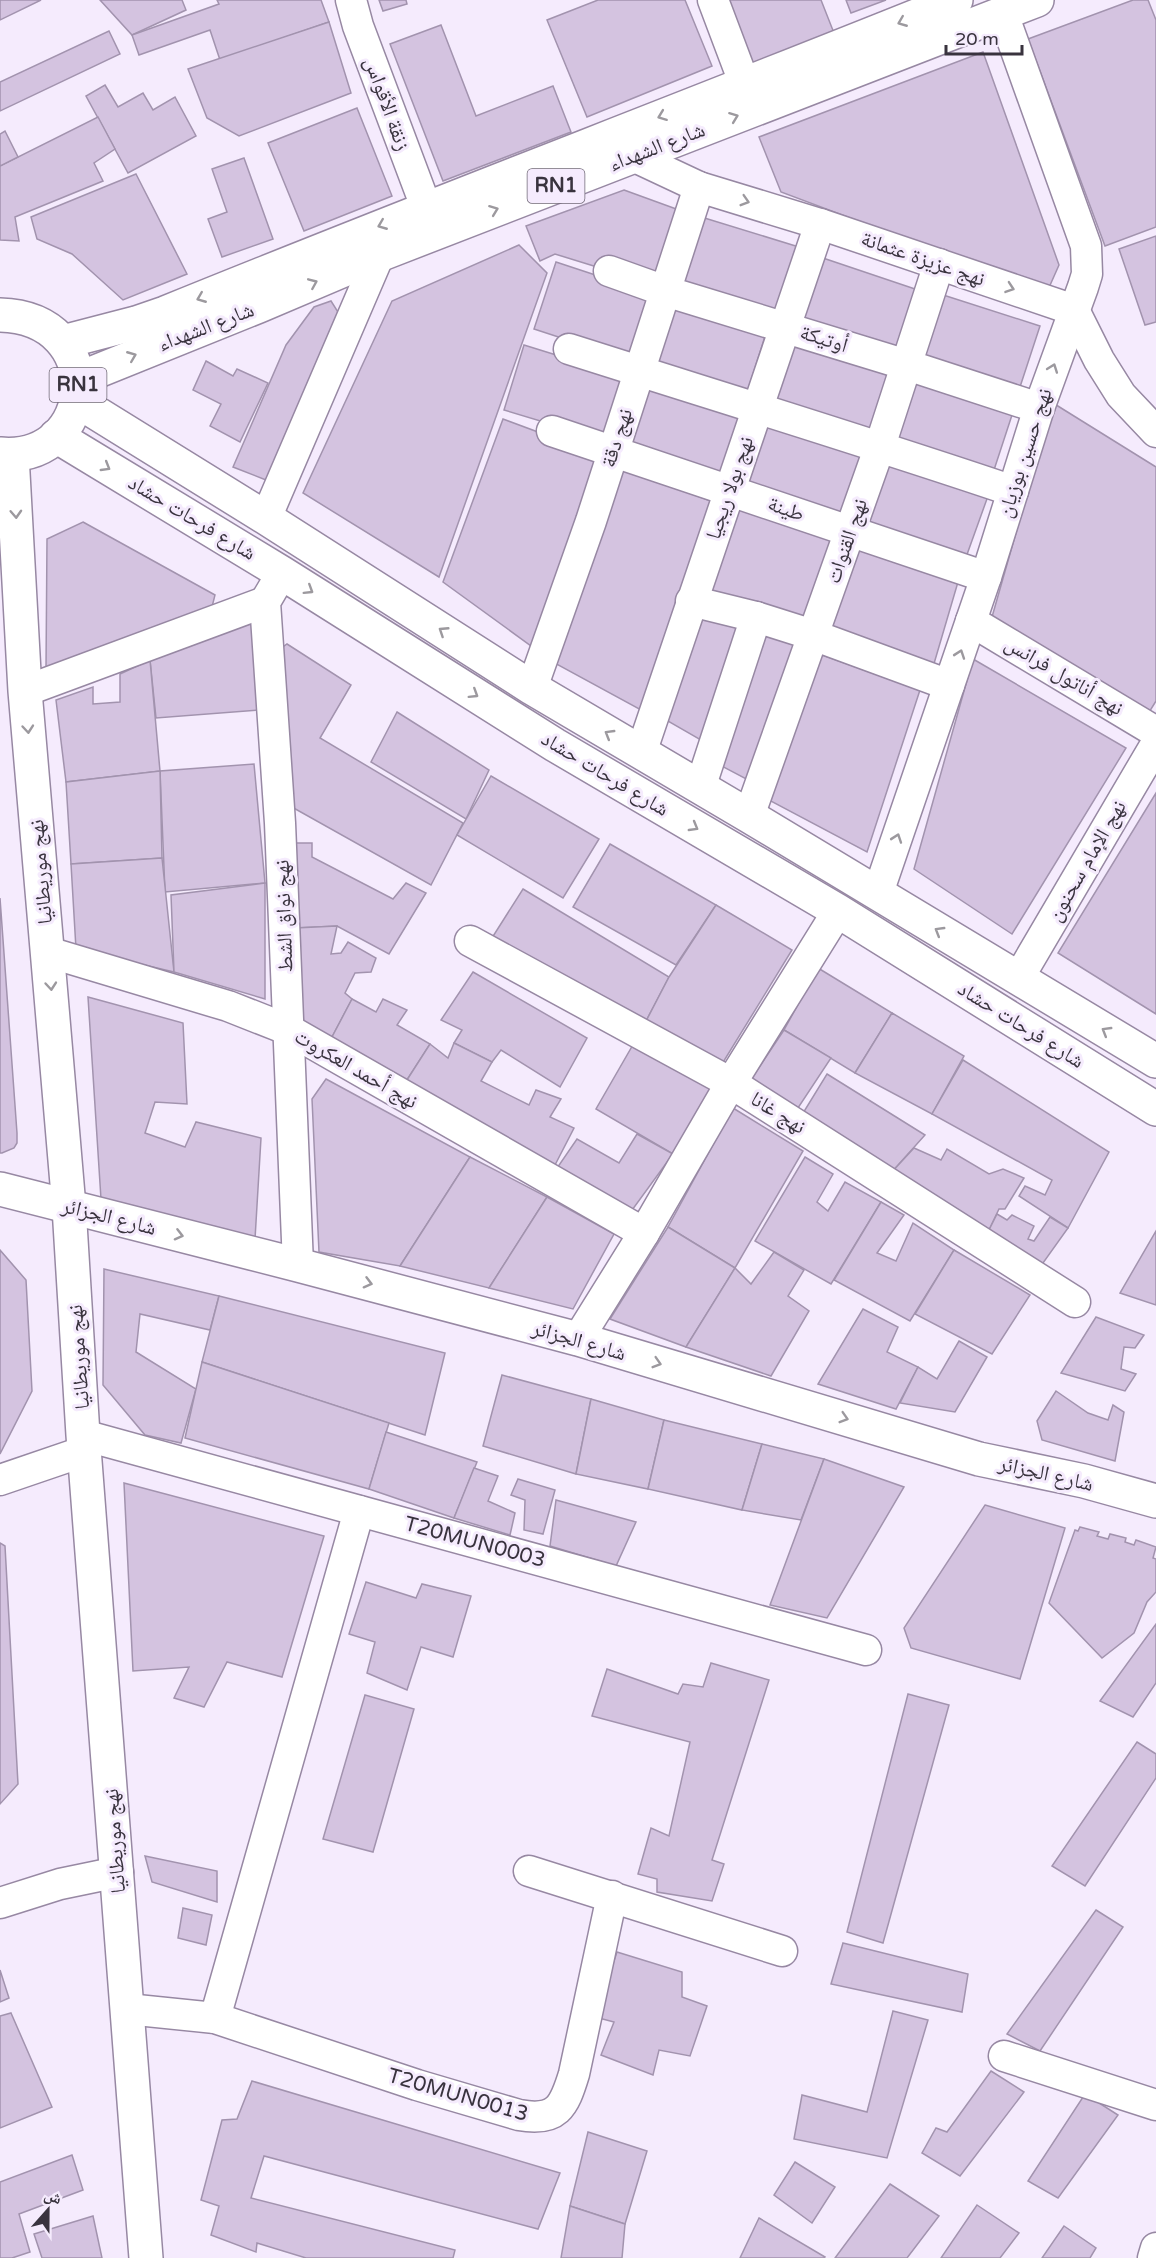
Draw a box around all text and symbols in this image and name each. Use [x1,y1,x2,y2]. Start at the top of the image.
one-way arrow [897,15,908,27]
scale bar [946,18,1022,56]
text: 20 m [955,28,999,50]
street label: زنقة الأقواس [359,54,415,154]
one-way arrow [657,109,668,122]
one-way arrow [729,111,739,124]
street label: شارع الشهداء [605,117,709,177]
road number: RN1 [528,169,584,203]
one-way arrow [739,194,750,206]
one-way arrow [488,205,499,217]
one-way arrow [378,218,389,230]
street label: نهج عزيزة عثمانة [858,226,988,292]
one-way arrow [307,278,318,290]
one-way arrow [1004,281,1015,294]
one-way arrow [197,291,208,303]
street label: شارع الشهداء [154,297,258,357]
street label: أوتيكة [797,319,851,358]
one-way arrow [126,351,137,363]
one-way arrow [1046,364,1059,374]
road number: RN1 [50,368,106,402]
street label: نهج حسين بوزيان [992,385,1058,521]
street label: نهج دقة [596,405,638,471]
street label: نهج بولا ريجيا [701,433,759,543]
one-way arrow [100,459,110,471]
street label: شارع فرحات حشاد [124,470,260,566]
street label: طينة [764,491,808,527]
street label: نهج القنوات [821,495,873,587]
one-way arrow [9,509,22,518]
one-way arrow [303,582,313,594]
one-way arrow [439,627,450,638]
street label: نهج أناتول فرانس [1000,630,1128,721]
one-way arrow [953,649,965,660]
one-way arrow [467,686,478,697]
one-way arrow [22,725,35,734]
street label: شارع فرحات حشاد [537,726,673,822]
one-way arrow [605,730,615,741]
street label: نهج الإمام سحنون [1042,796,1133,927]
street label: نهج موريطانيا [24,819,58,925]
one-way arrow [688,820,699,831]
one-way arrow [890,833,902,844]
street label: نهج نواق الشط [270,859,298,973]
one-way arrow [935,926,945,938]
street label: شارع فرحات حشاد [953,976,1089,1074]
one-way arrow [44,982,57,991]
street label: نهج أحمد العكروت [290,1023,422,1114]
one-way arrow [1102,1027,1112,1039]
street label: نهج غانا [746,1086,810,1140]
street label: شارع الجزائر [58,1193,159,1241]
one-way arrow [173,1227,183,1240]
one-way arrow [362,1276,372,1288]
street label: نهج موريطانيا [63,1304,95,1410]
street label: شارع الجزائر [528,1315,629,1366]
one-way arrow [651,1356,662,1368]
one-way arrow [838,1411,849,1423]
street label: شارع الجزائر [995,1451,1096,1497]
street label: T20MUN0003 [402,1511,548,1573]
street label: نهج موريطانيا [99,1788,131,1894]
street label: T20MUN0013 [385,2063,531,2127]
north arrow [18,2180,78,2240]
text: ش [42,2185,65,2209]

